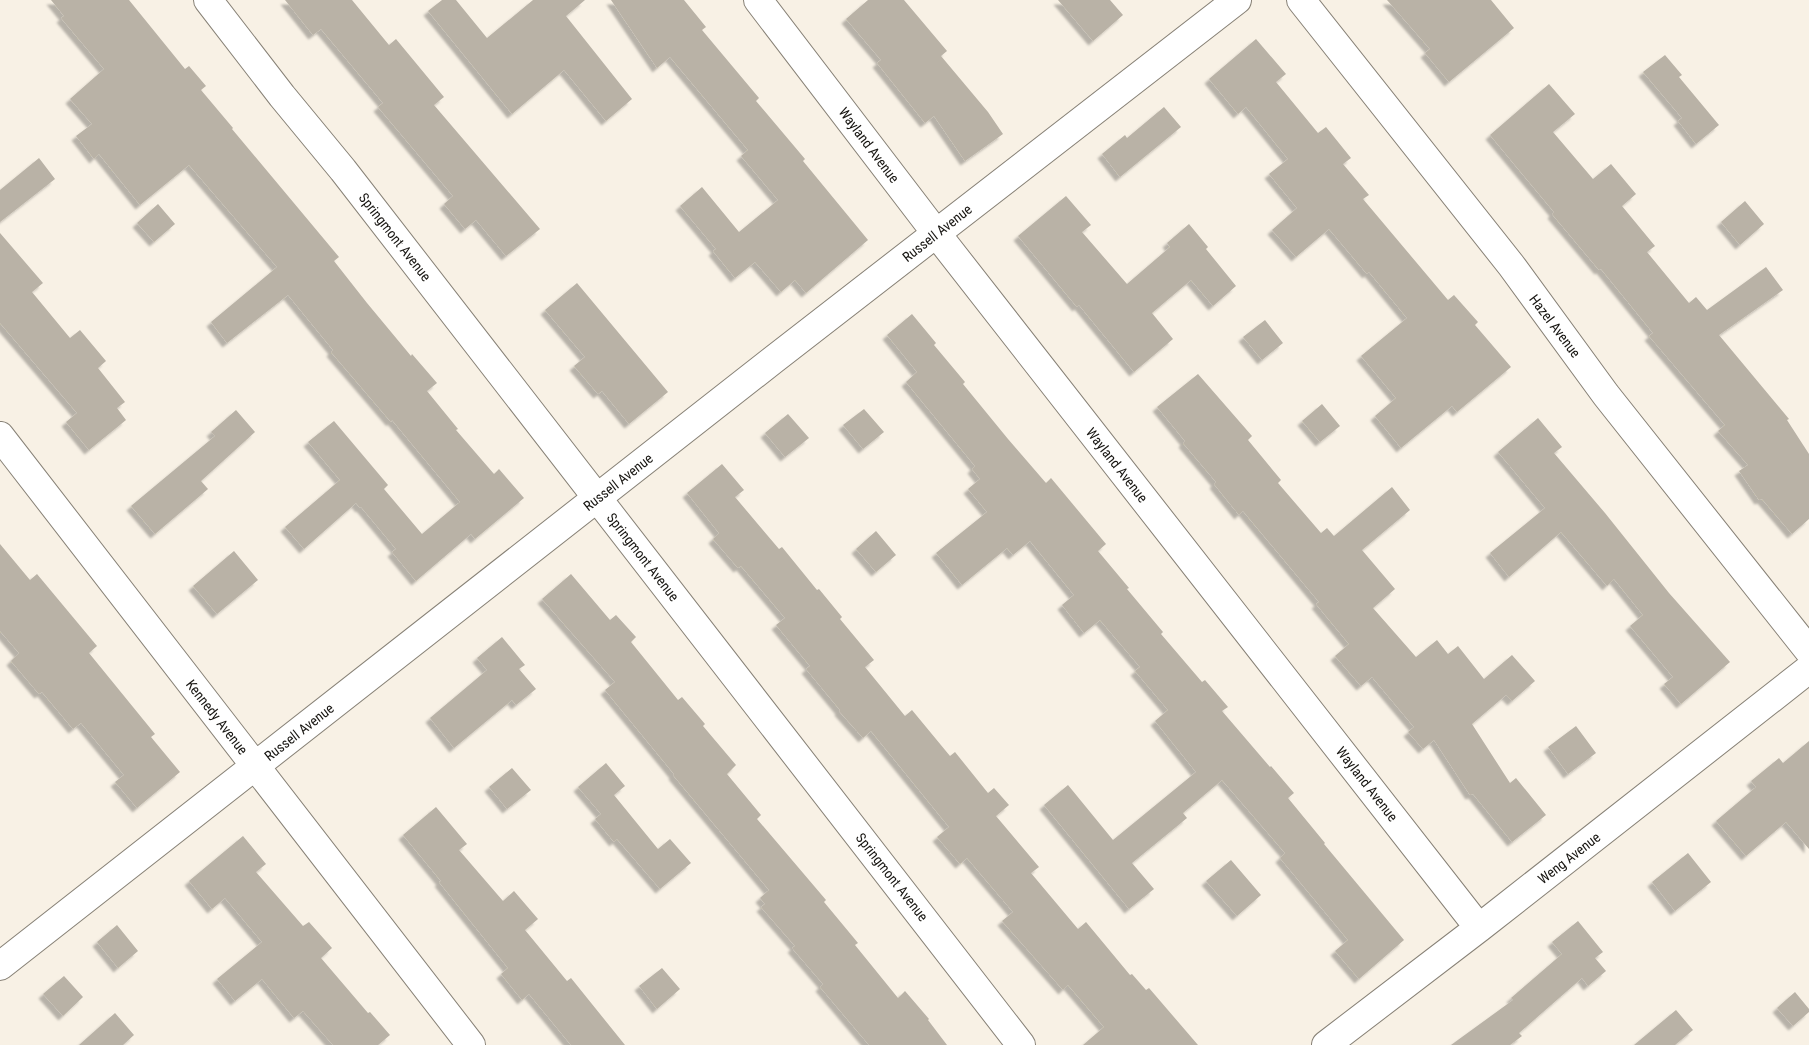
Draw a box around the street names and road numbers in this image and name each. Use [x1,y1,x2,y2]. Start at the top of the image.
street label: Wayland Avenue [836,104,903,186]
street label: Springmont Avenue [356,190,435,285]
street label: Russell Avenue [899,201,975,265]
street label: Hazel Avenue [1526,291,1584,361]
street label: Wayland Avenue [1083,425,1151,506]
street label: Russell Avenue [580,450,656,514]
street label: Springmont Avenue [604,510,683,605]
street label: Kennedy Avenue [183,676,251,758]
street label: Russell Avenue [261,700,337,764]
street label: Wayland Avenue [1333,744,1401,825]
street label: Weng Avenue [1535,829,1604,887]
street label: Springmont Avenue [853,830,932,925]

